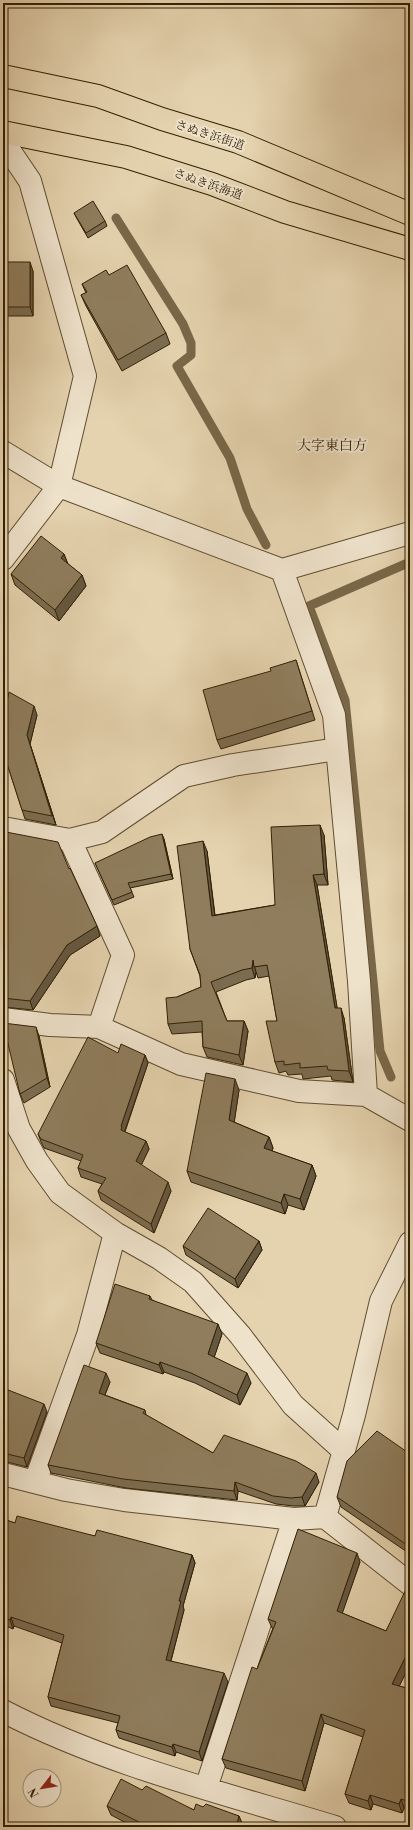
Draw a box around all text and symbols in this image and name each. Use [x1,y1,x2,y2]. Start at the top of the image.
street label: さぬき浜街道 [173,117,246,154]
street label: さぬき浜海道 [171,166,244,203]
district label: 大字東白方 [297,437,367,455]
north arrow [22,1768,62,1808]
text: N [26,1785,43,1800]

